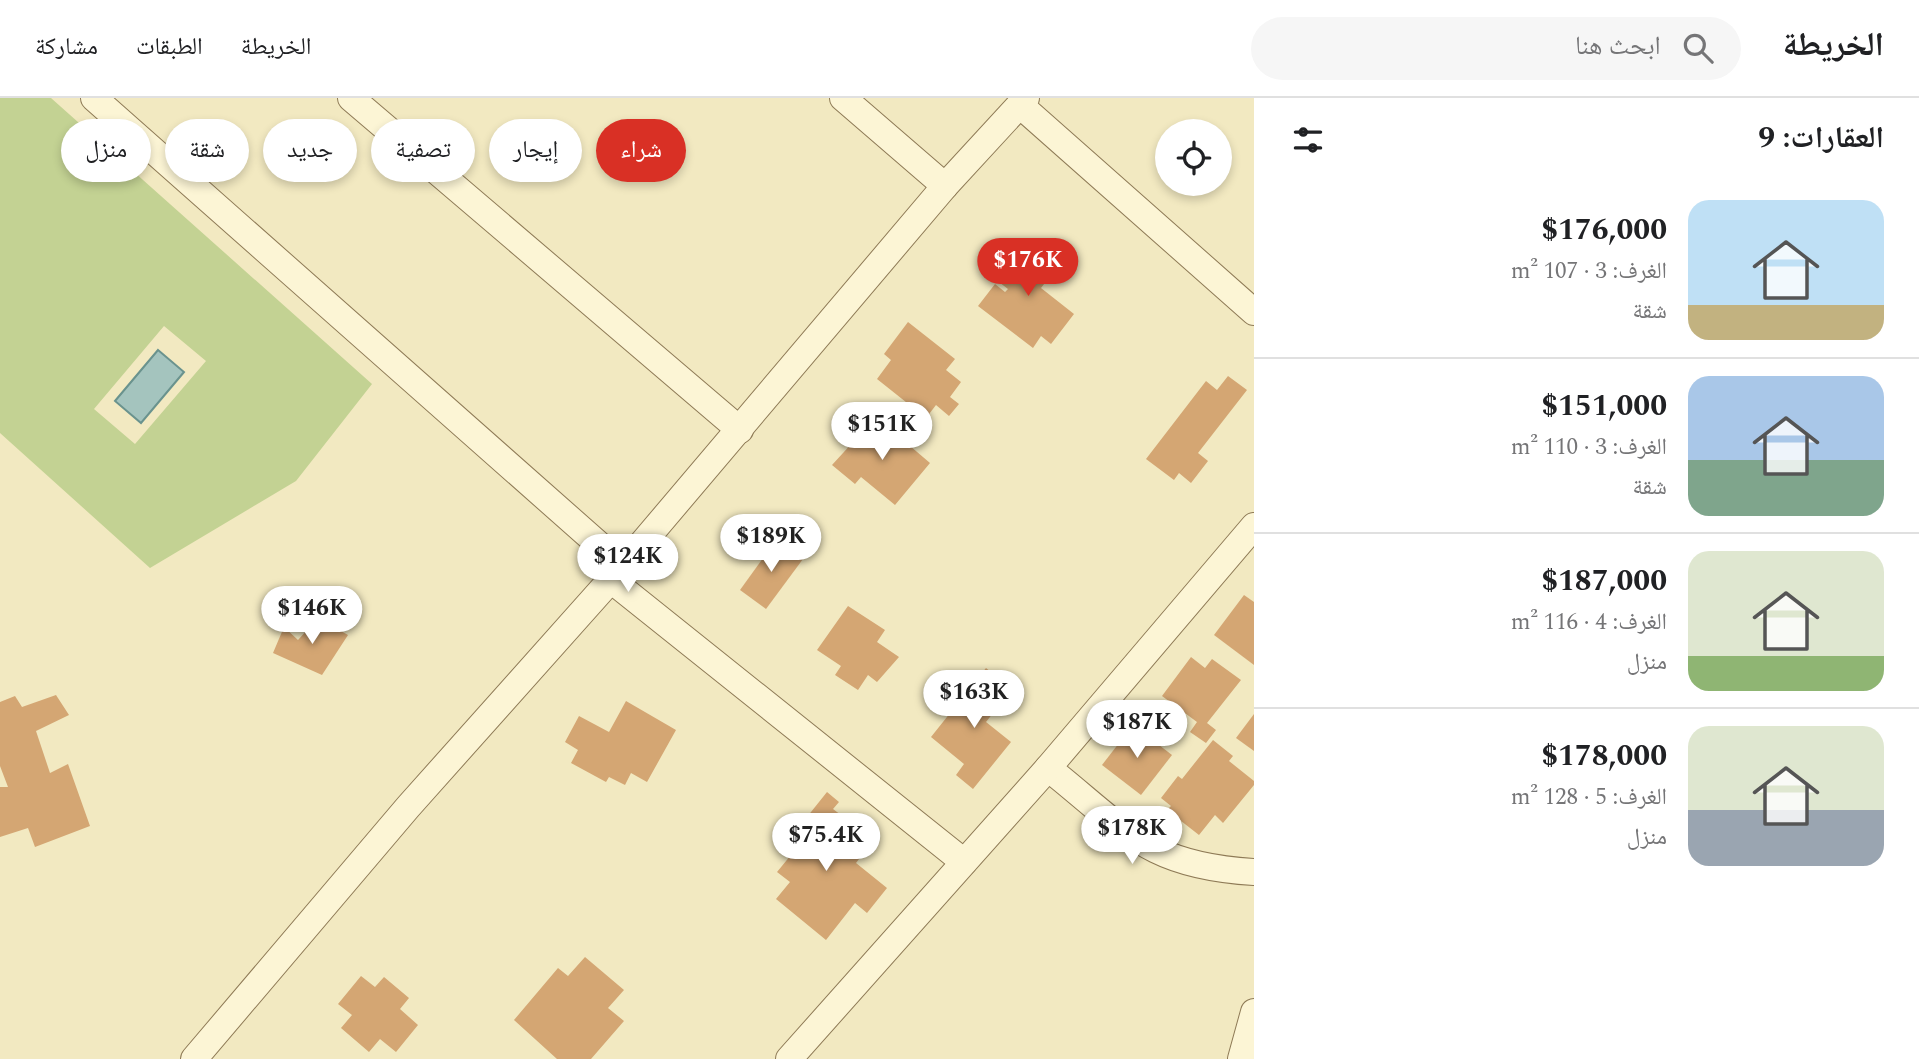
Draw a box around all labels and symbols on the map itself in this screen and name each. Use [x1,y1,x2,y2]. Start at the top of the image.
pin: $176K [979,238,1077,298]
pin: $151K [833,402,931,462]
pin: $189K [722,514,820,574]
pin: $124K [579,534,677,594]
pin: $146K [263,587,361,646]
pin: $163K [925,670,1023,730]
pin: $187K [1088,700,1186,760]
pin: $178K [1083,806,1181,866]
pin: $75.4K [769,814,883,873]

